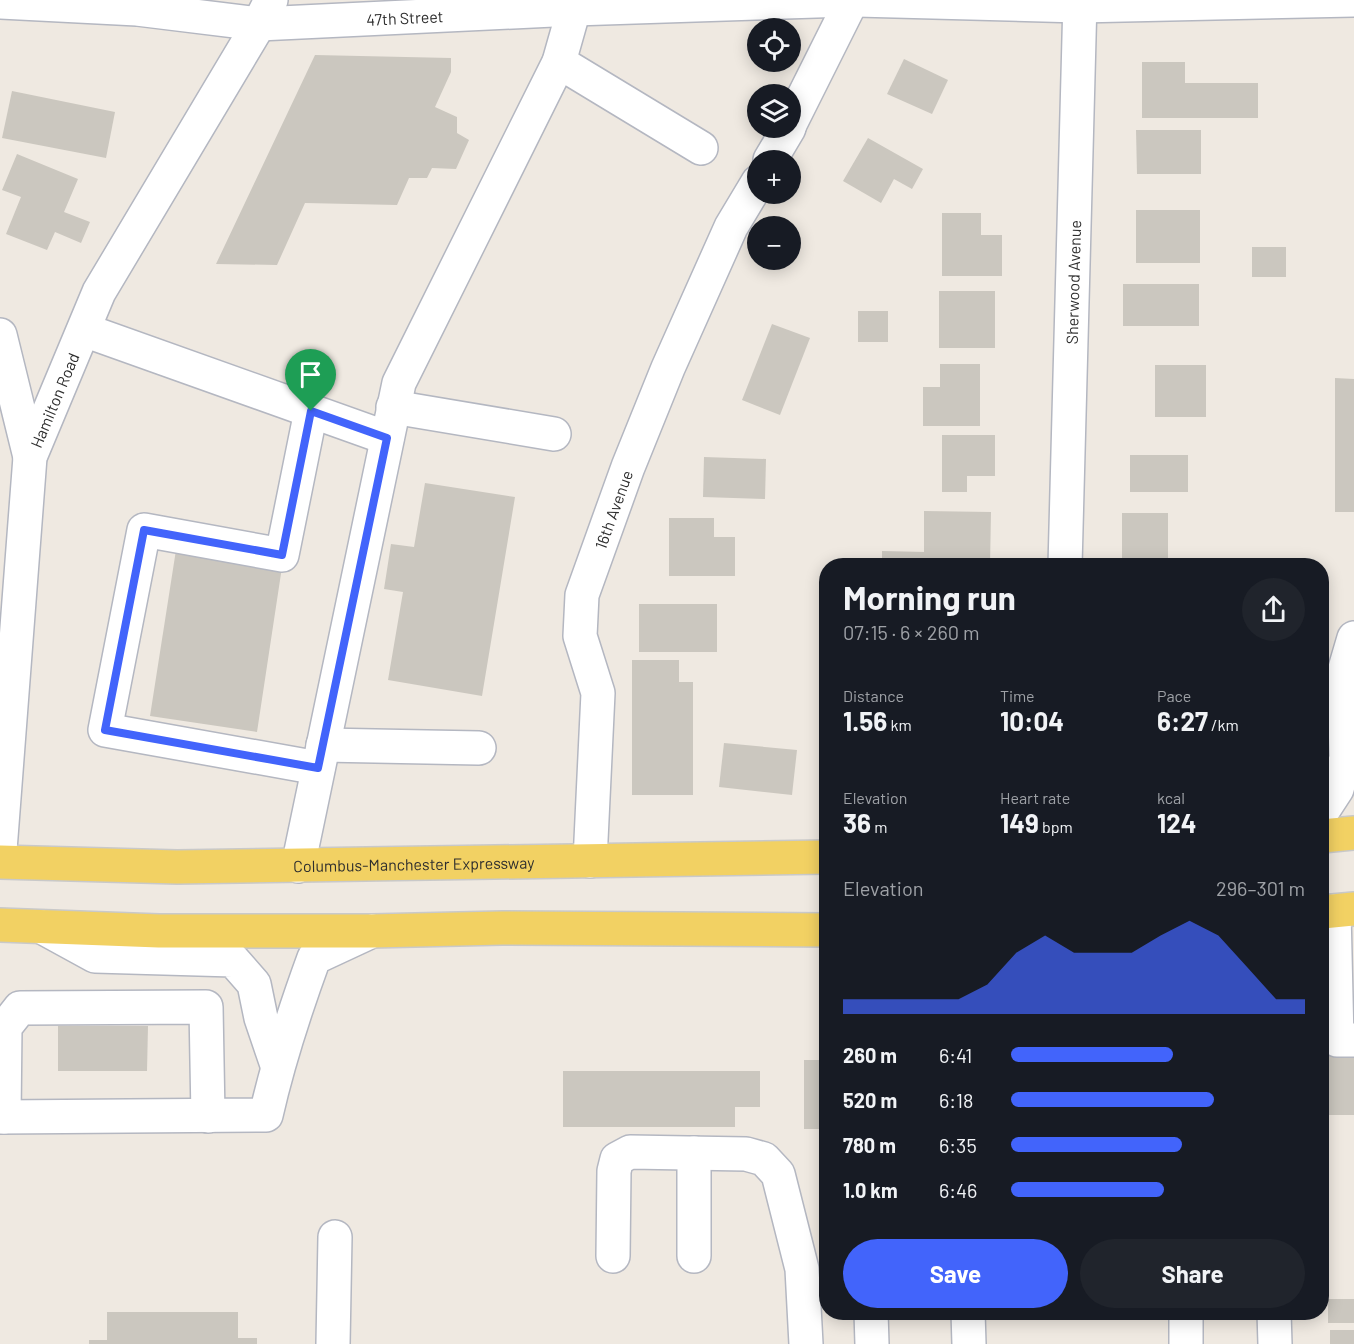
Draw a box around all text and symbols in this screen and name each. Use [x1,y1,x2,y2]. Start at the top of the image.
street label: 47th Street [366,6,444,28]
map controls [747,18,801,270]
button: locate [747,18,801,72]
button: layers [747,84,801,138]
button: + [747,150,801,204]
button: − [747,216,801,270]
street label: Sherwood Avenue [1061,220,1084,344]
pin [285,349,336,411]
street label: Hamilton Road [26,350,82,450]
icon: arrive [294,358,327,391]
street label: 16th Avenue [590,467,636,551]
text: Morning run [843,577,1016,617]
button: share [1242,578,1305,641]
text: 07:15 · 6 × 260 m [843,620,980,644]
text: Distance [843,686,904,705]
text: Time [1000,686,1035,705]
text: Pace [1157,686,1191,705]
text: 1.56 [843,705,887,736]
text: 10:04 [1000,705,1064,736]
text: 6:27 [1157,705,1208,736]
text: km [887,715,912,734]
text: /km [1208,715,1239,734]
text: Elevation [843,788,907,807]
text: Heart rate [1000,788,1070,807]
text: kcal [1157,788,1185,807]
text: 36 [843,807,871,838]
text: 149 [1000,807,1039,838]
text: 124 [1157,807,1197,838]
text: m [871,817,887,836]
text: bpm [1039,817,1073,836]
street label: Columbus-Manchester Expressway [293,852,535,875]
text: Elevation [843,876,924,900]
text: 296–301 m [1216,876,1305,900]
text: 260 m [843,1043,897,1067]
text: 6:41 [939,1043,972,1067]
text: 520 m [843,1088,897,1112]
text: 6:18 [939,1088,974,1112]
text: 780 m [843,1133,896,1157]
text: 6:35 [939,1133,977,1157]
text: 1.0 km [843,1178,898,1202]
text: 6:46 [939,1178,977,1202]
button: Save [843,1239,1068,1308]
button: Share [1080,1239,1305,1308]

